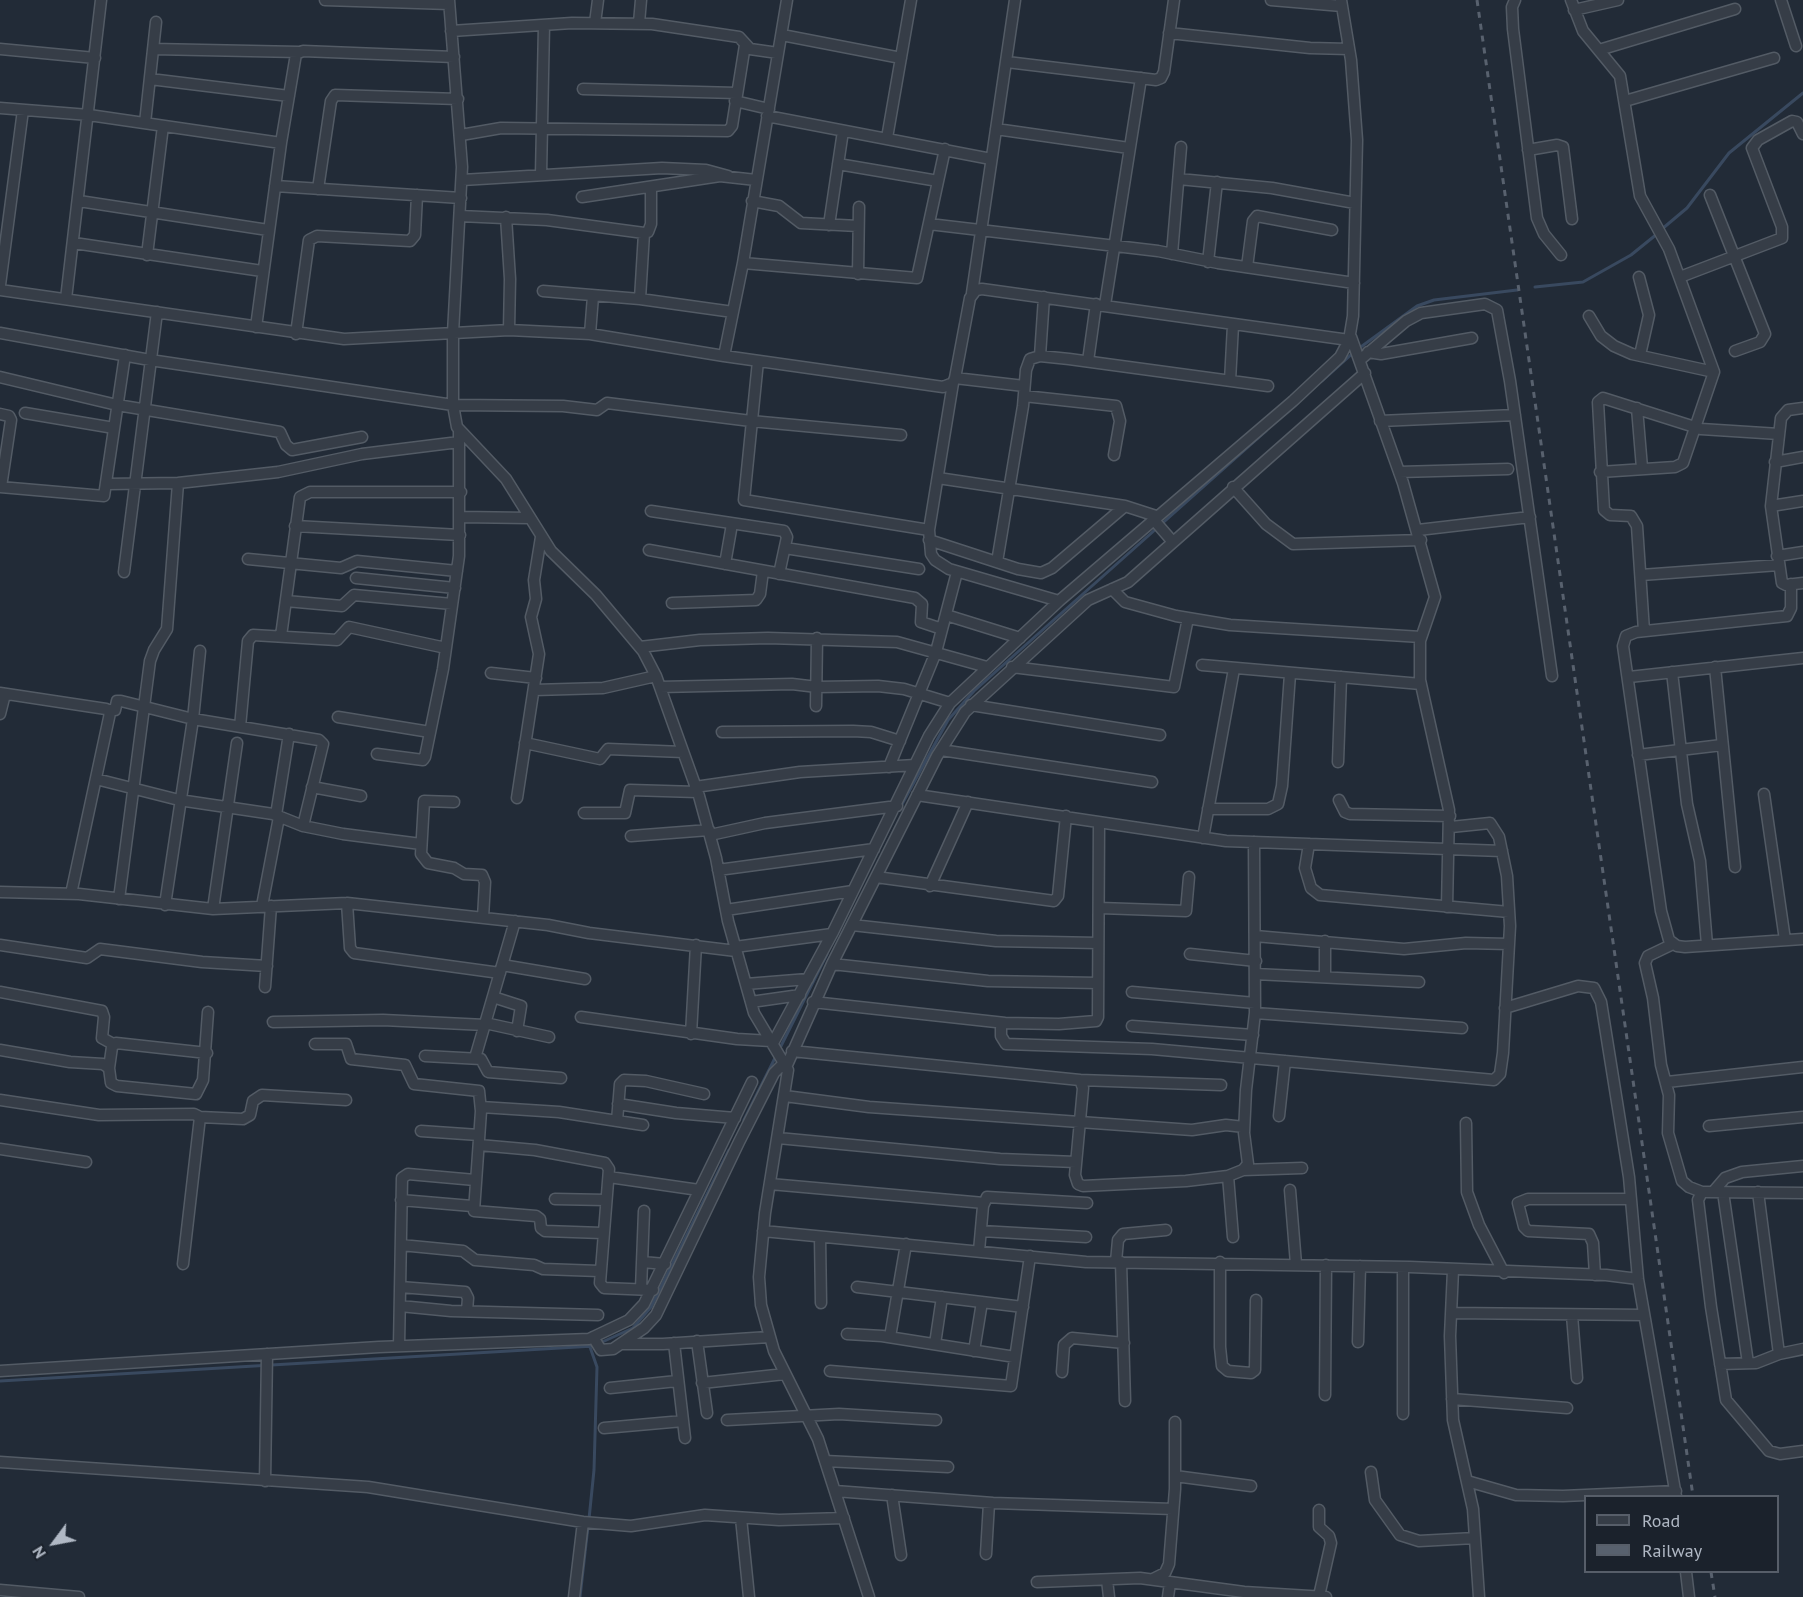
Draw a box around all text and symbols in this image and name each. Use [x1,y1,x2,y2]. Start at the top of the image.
legend [1584,1495,1779,1573]
text: Road [1642,1509,1680,1532]
north arrow [24,1513,84,1573]
text: Railway [1642,1539,1702,1562]
text: N [27,1543,50,1562]

